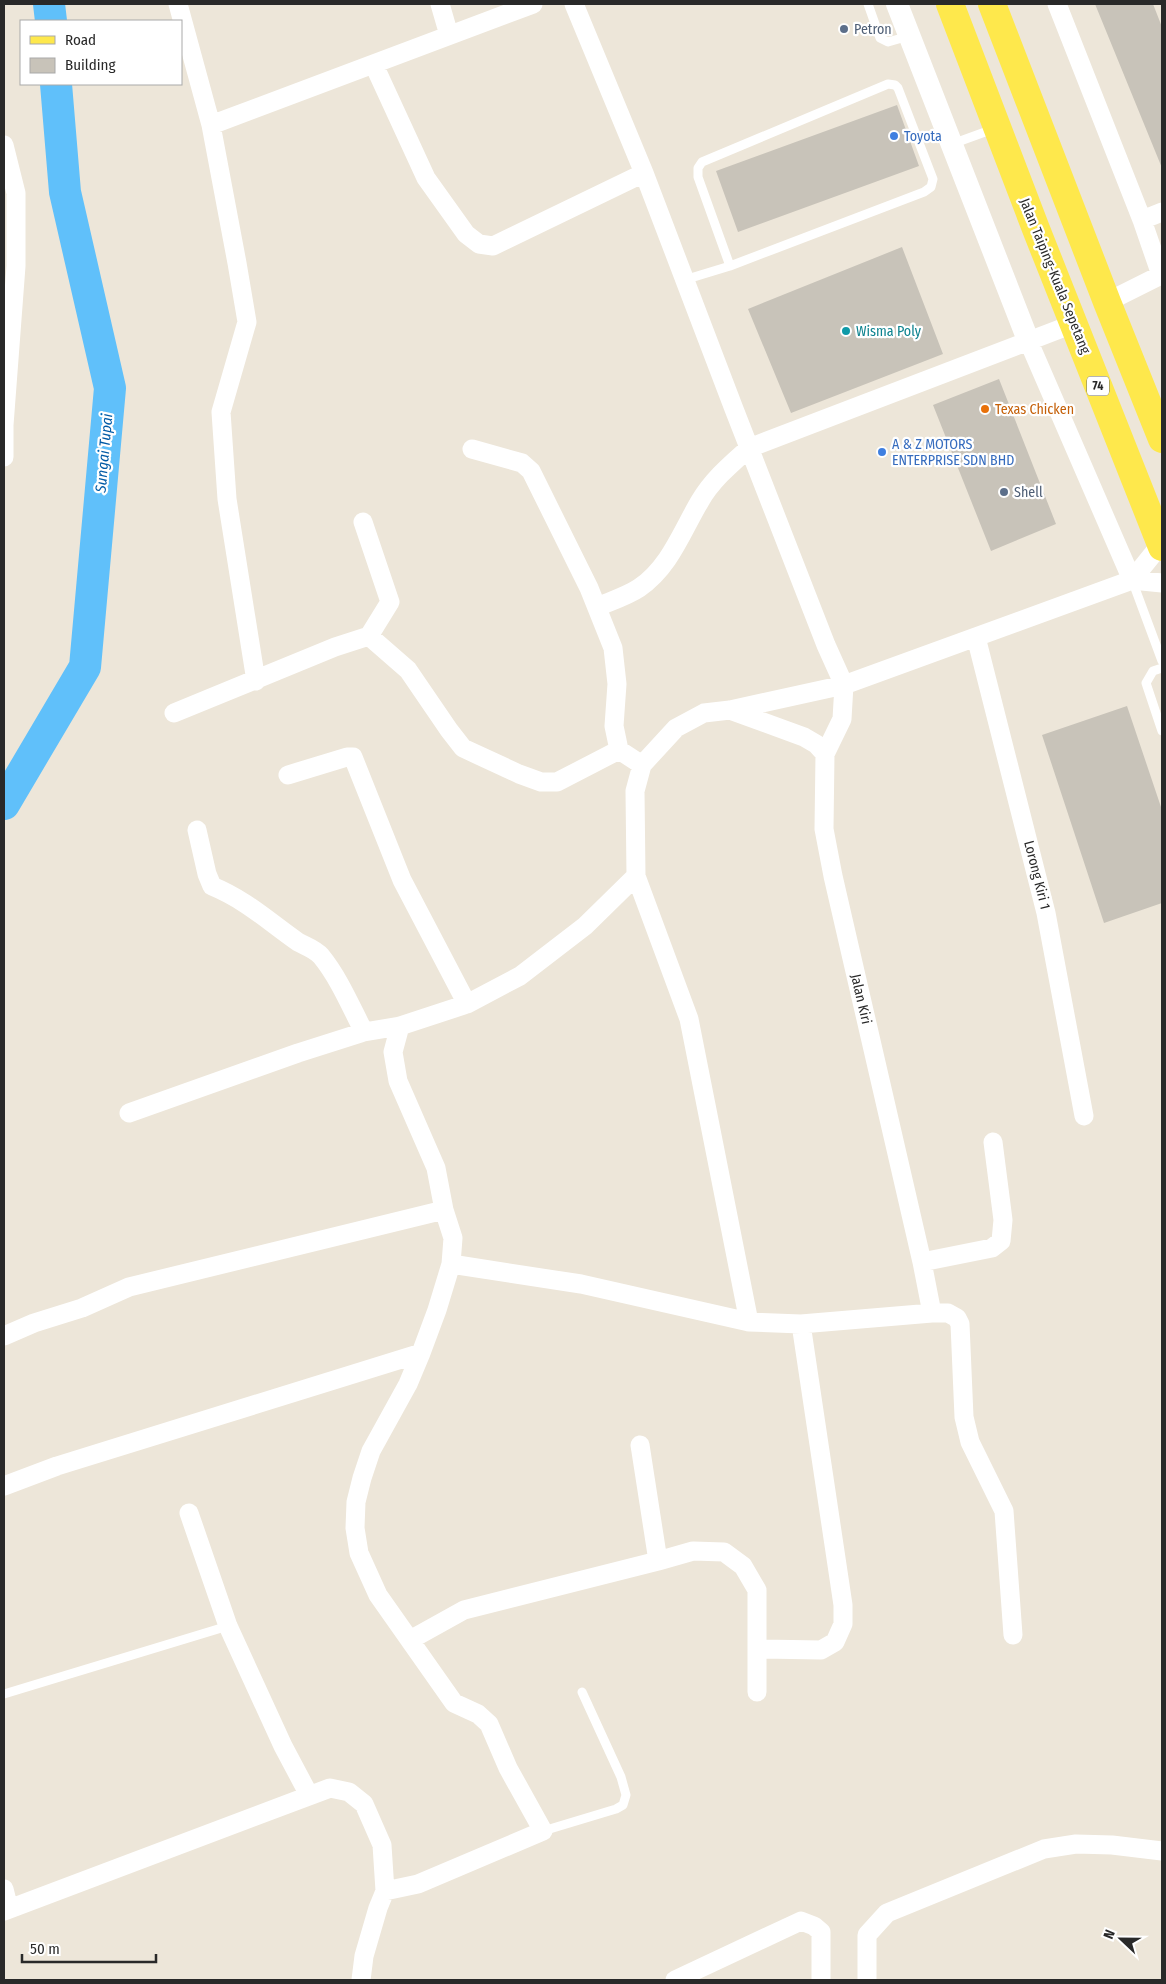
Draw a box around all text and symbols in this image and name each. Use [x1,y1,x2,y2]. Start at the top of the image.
legend [20,20,182,85]
place label: Petron [854,21,892,38]
marker: Petron [838,23,850,35]
text: Road [65,31,96,49]
text: Building [65,56,116,74]
place label: Toyota [904,128,942,145]
marker: Toyota [888,130,900,142]
street label: Jalan Taiping-Kuala Sepetang [1016,196,1094,357]
place label: Wisma Poly [856,323,922,340]
marker: Wisma Poly [840,325,852,337]
road number: 74 [1087,376,1109,396]
place label: Texas Chicken [995,401,1074,418]
marker: Texas Chicken [979,403,991,415]
water label: Sungai Tupai [91,412,116,494]
place label: A & Z MOTORS ENTERPRISE SDN BHD [892,436,1014,469]
marker: A & Z MOTORS ENTERPRISE SDN BHD [876,446,888,458]
place label: Shell [1014,484,1043,501]
marker: Shell [998,486,1010,498]
street label: Lorong Kiri 1 [1020,839,1054,911]
street label: Jalan Kiri [847,972,875,1026]
north arrow [1096,1914,1146,1964]
text: N [1100,1927,1119,1941]
scale bar [22,1932,156,1964]
text: 50 m [30,1940,60,1958]

